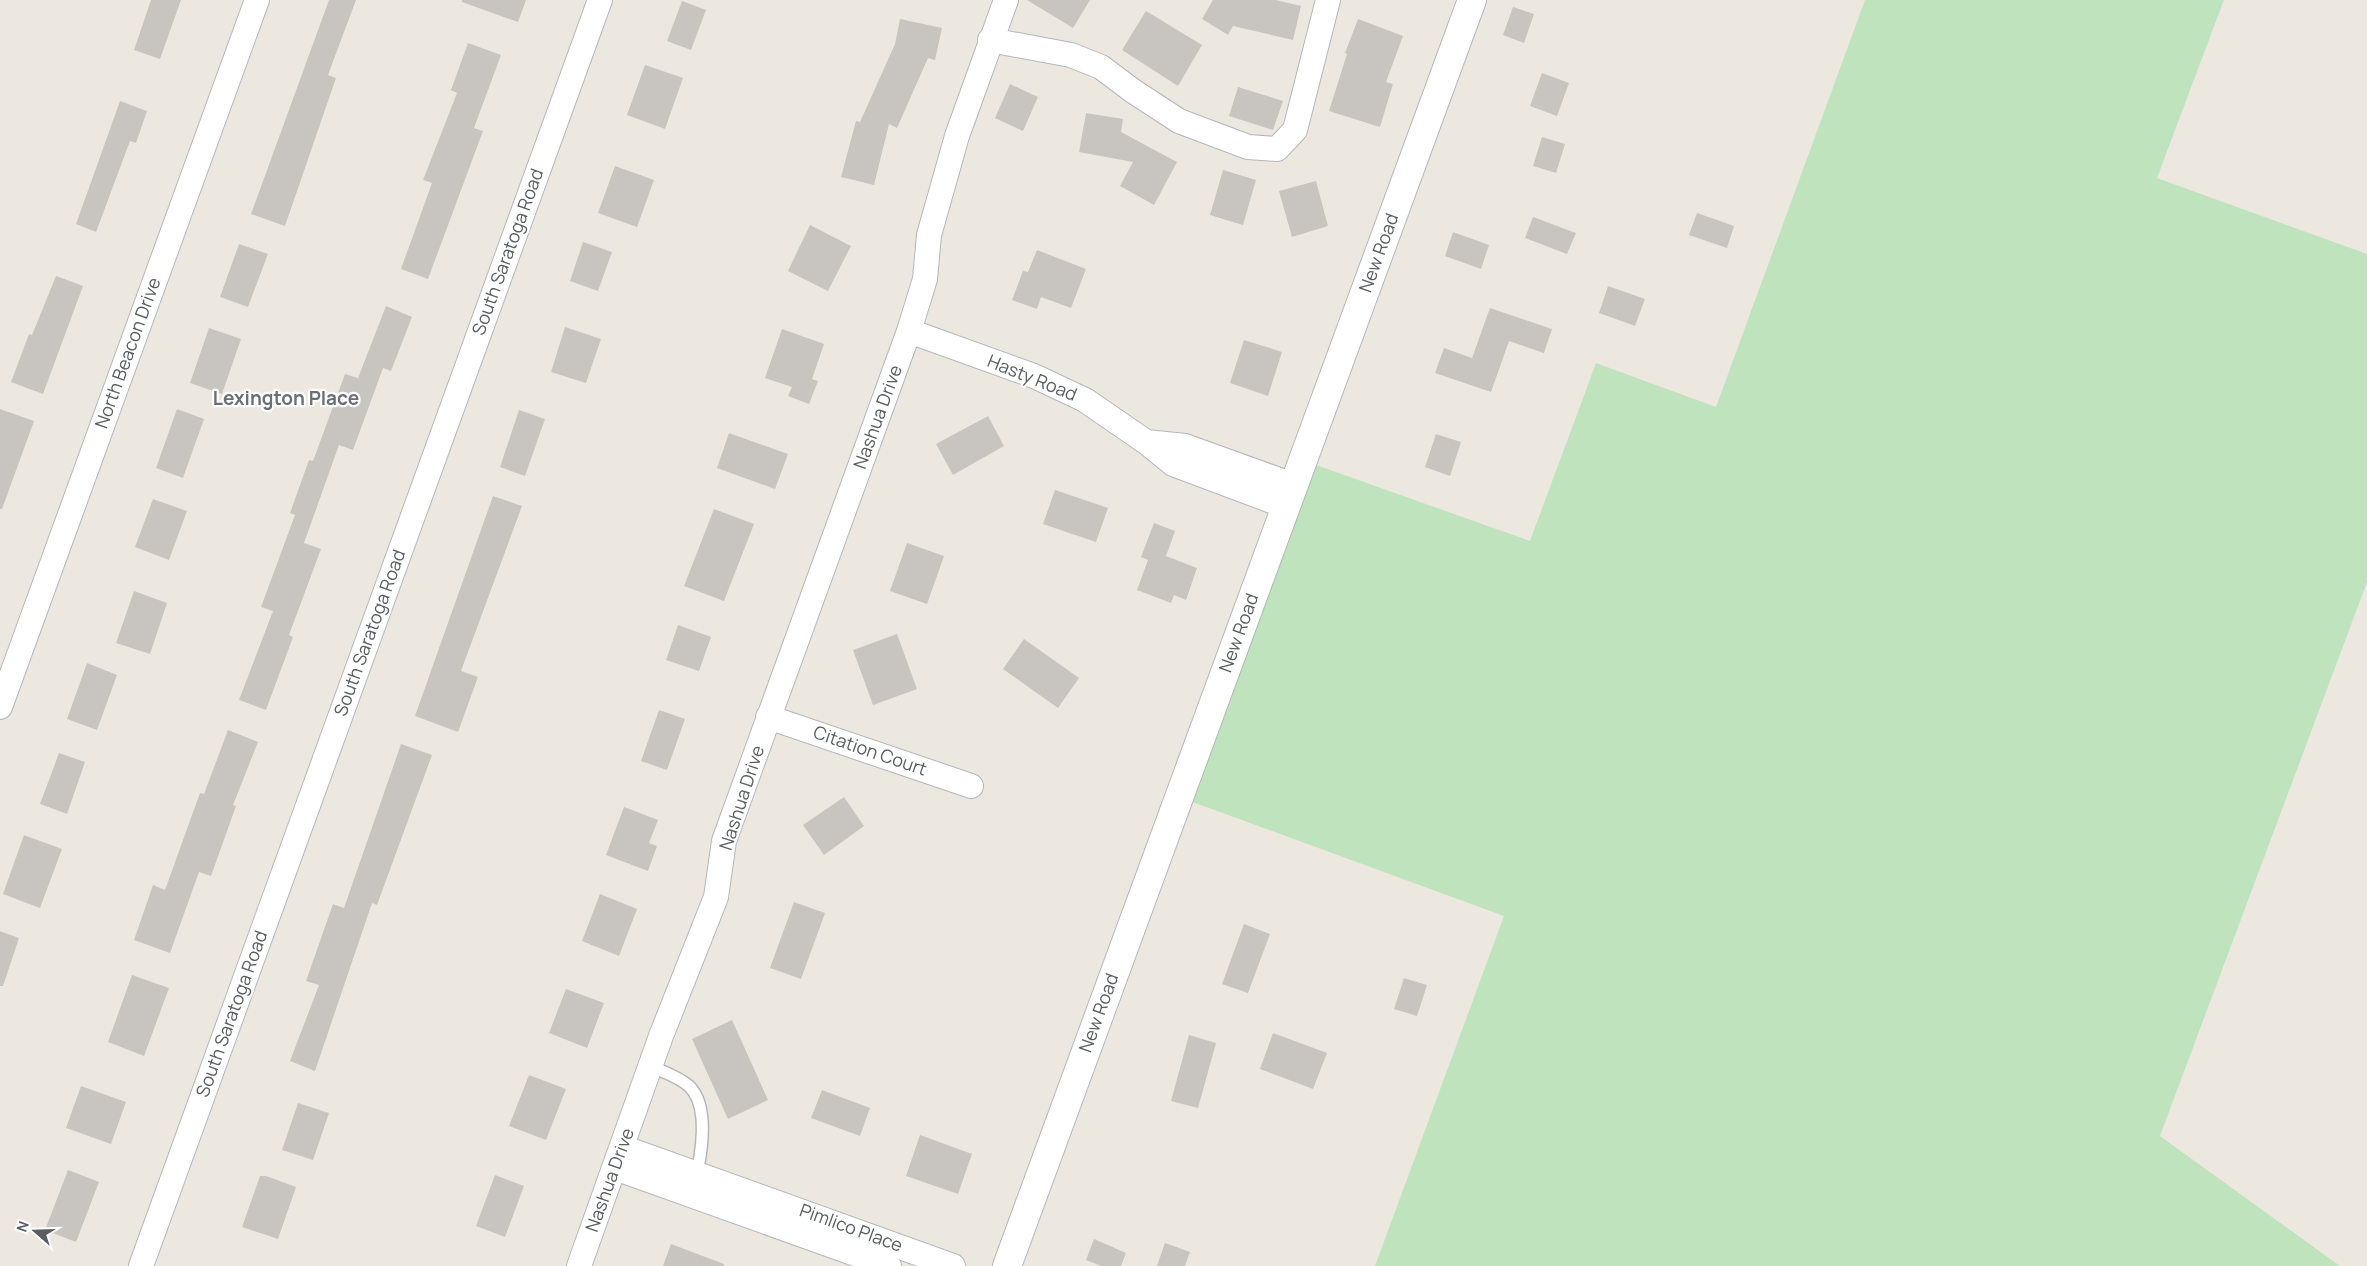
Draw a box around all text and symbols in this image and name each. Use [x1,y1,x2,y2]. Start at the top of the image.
street label: South Saratoga Road [466,165,548,338]
street label: New Road [1353,210,1403,296]
street label: North Beacon Drive [89,274,166,431]
street label: Hasty Road [984,348,1081,406]
street label: Nashua Drive [847,361,907,472]
district label: Lexington Place [213,385,359,411]
street label: South Saratoga Road [328,546,410,719]
street label: New Road [1213,590,1263,676]
street label: Citation Court [810,719,930,781]
street label: Nashua Drive [713,742,769,853]
street label: South Saratoga Road [190,927,272,1100]
street label: New Road [1073,970,1123,1056]
street label: Nashua Drive [579,1124,639,1235]
street label: Pimlico Place [797,1197,906,1257]
north arrow [10,1206,60,1256]
text: N [12,1218,33,1234]

